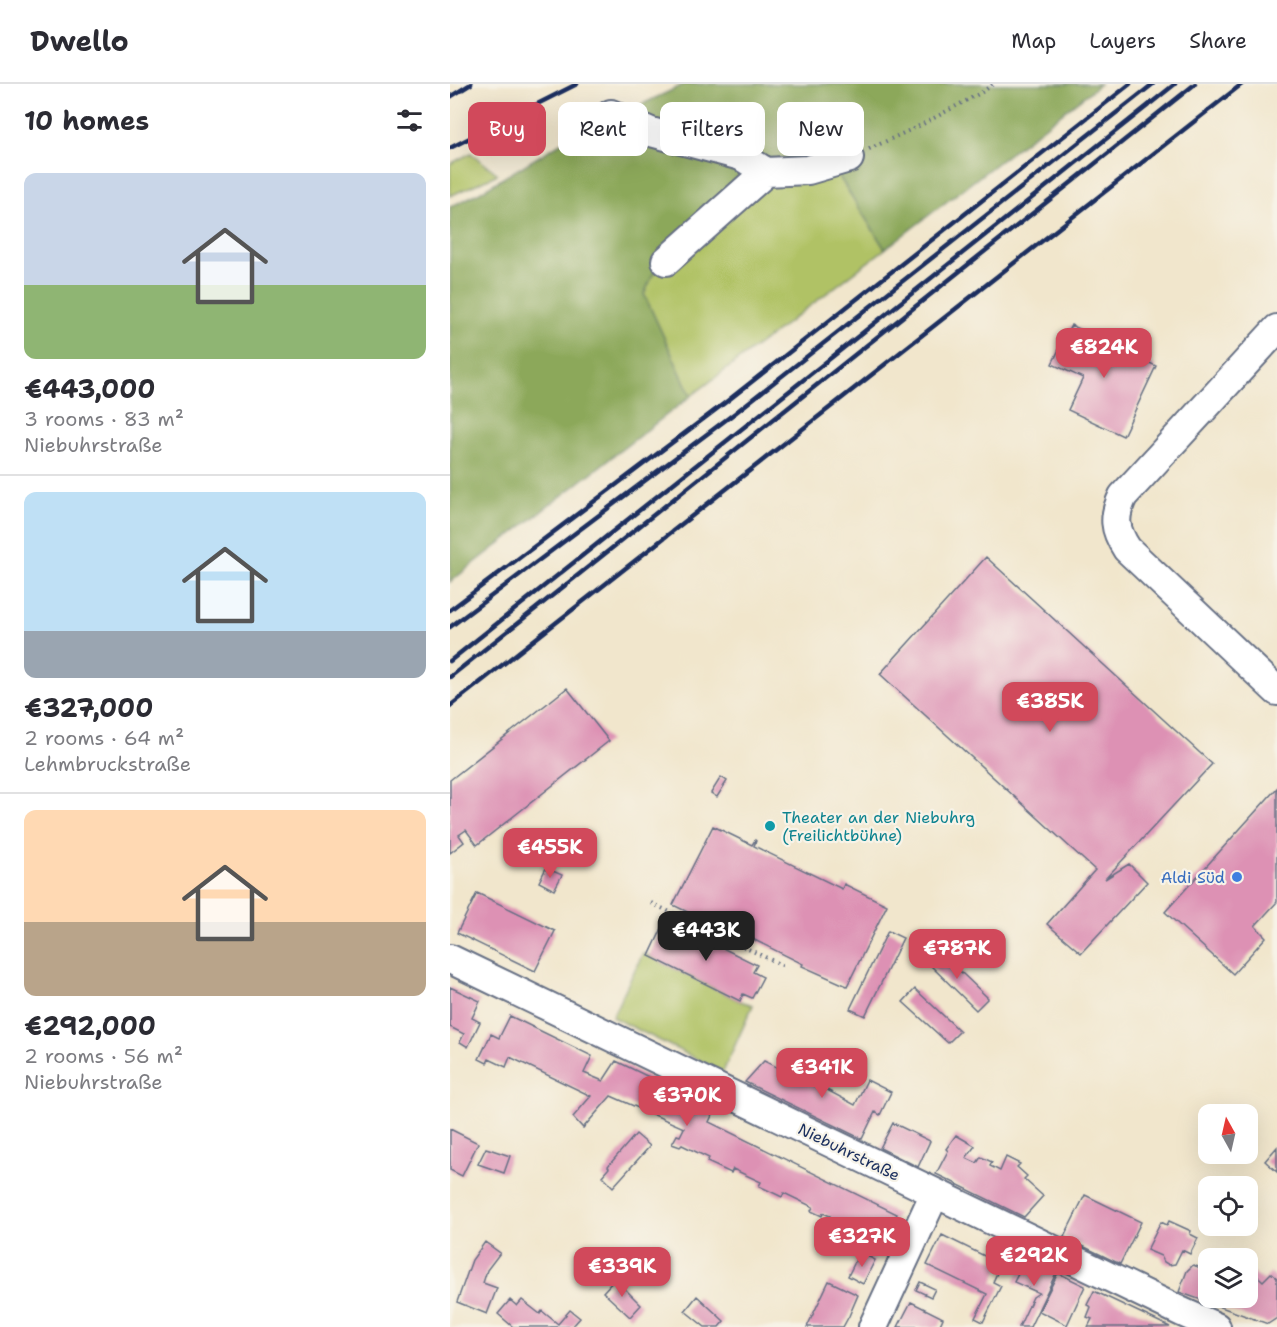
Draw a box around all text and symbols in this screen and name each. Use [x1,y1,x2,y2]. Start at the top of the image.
text: Dwello [30,22,129,60]
text: Map [1011,27,1056,55]
text: Layers [1089,27,1156,55]
text: Share [1189,27,1247,55]
chip: Buy [468,102,546,156]
chip: Rent [558,102,648,156]
chip: Filters [660,102,765,156]
chip: New [777,102,864,156]
text: 10 homes [24,103,149,138]
icon: filters [393,104,426,137]
icon: home [171,212,279,320]
pin: €824K [1062,328,1146,379]
text: €824K [1070,334,1138,360]
text: €443,000 [24,371,156,406]
text: 3 rooms · 83 m² [24,406,184,432]
text: Niebuhrstraße [24,432,163,458]
icon: home [171,531,279,639]
pin: €385K [1008,682,1092,733]
text: €385K [1016,688,1084,714]
text: €327,000 [24,690,153,725]
text: 2 rooms · 64 m² [24,725,184,751]
text: Lehmbruckstraße [24,751,191,777]
place label: Theater an der Niebuhrg (Freilichtbühne) [782,807,975,846]
marker: Theater an der Niebuhrg (Freilichtbühne) [763,819,777,833]
pin: €455K [508,828,592,879]
text: €455K [517,834,583,860]
icon: home [171,849,279,957]
place label: Aldi Süd [1161,867,1225,888]
marker: Aldi Süd [1230,870,1244,884]
pin: €443K [664,911,748,962]
text: €443K [672,917,740,943]
pin: €787K [915,929,999,980]
text: €787K [923,935,991,961]
text: €292,000 [24,1008,156,1043]
text: 2 rooms · 56 m² [24,1043,183,1069]
pin: €341K [780,1048,864,1099]
text: €341K [790,1054,854,1080]
text: Niebuhrstraße [24,1069,163,1095]
pin: €370K [645,1076,729,1127]
text: €370K [653,1082,721,1108]
north arrow [1198,1104,1258,1164]
map controls [1198,1104,1258,1308]
street label: Niebuhrstraße [795,1118,903,1186]
button: locate [1198,1176,1258,1236]
pin: €327K [820,1217,904,1268]
text: €327K [828,1223,896,1249]
pin: €292K [992,1236,1076,1287]
text: €292K [1000,1242,1068,1268]
pin: €339K [580,1247,664,1298]
button: layers [1198,1248,1258,1308]
text: €339K [588,1253,656,1279]

